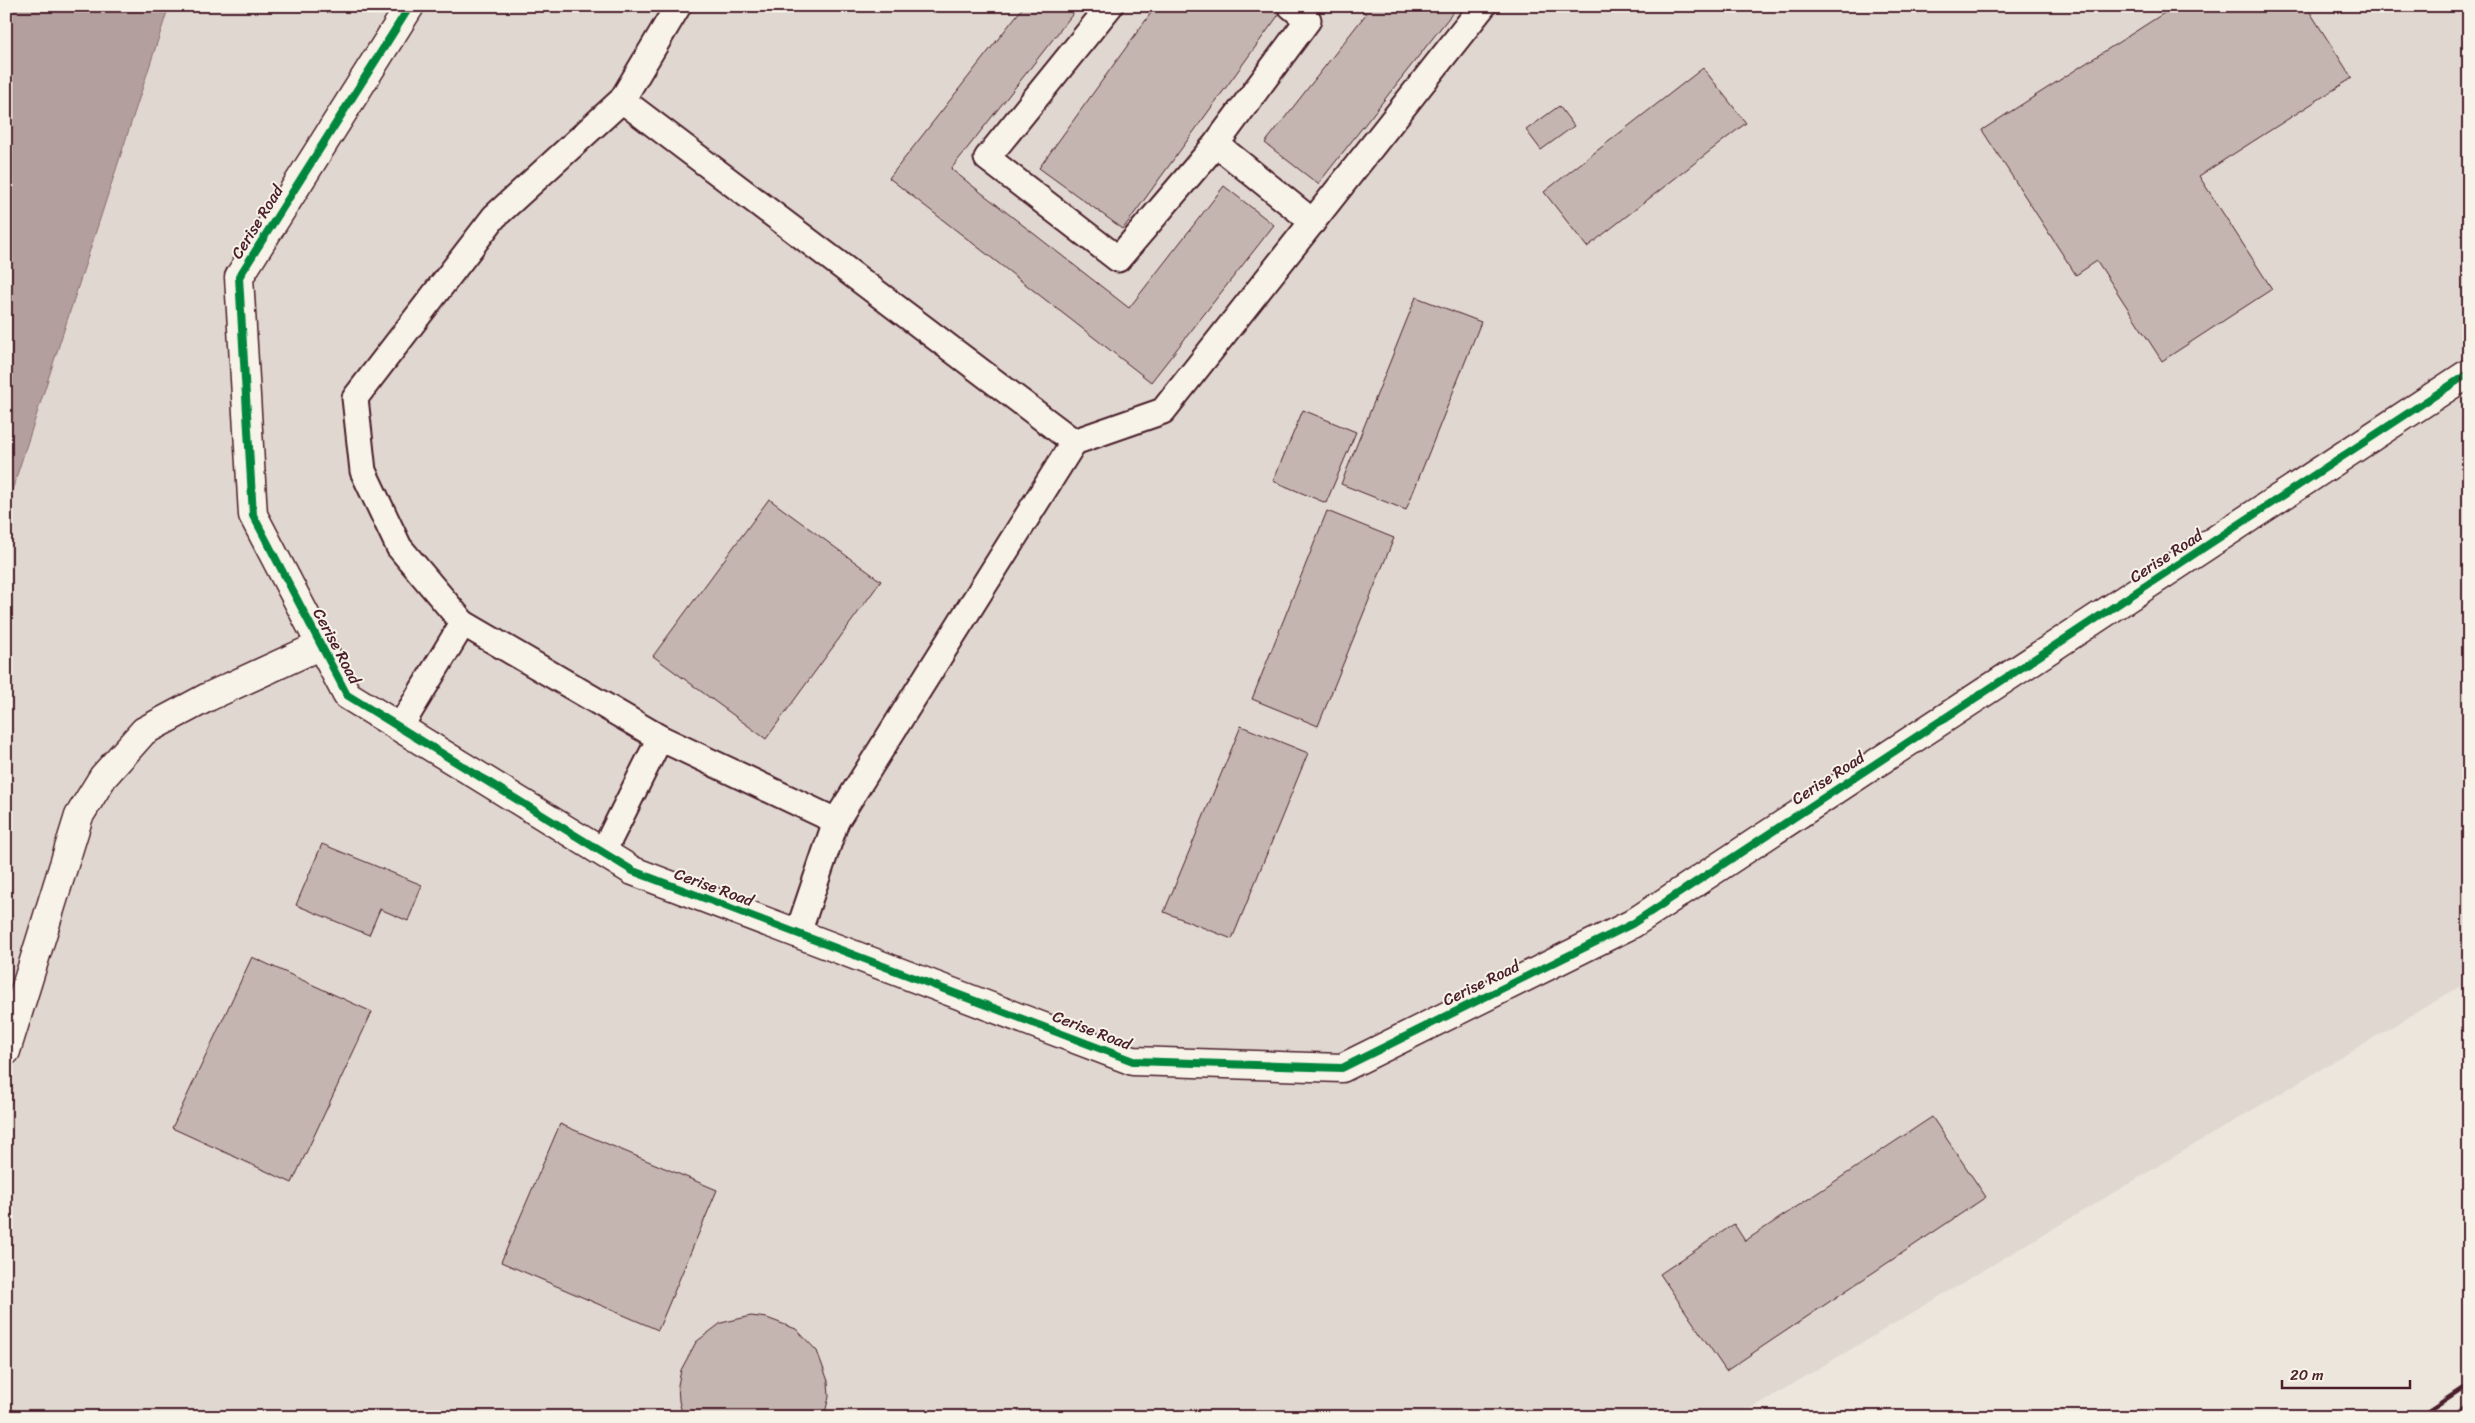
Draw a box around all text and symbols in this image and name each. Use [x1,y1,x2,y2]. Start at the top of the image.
street label: Cerise Road [223,178,292,265]
street label: Cerise Road [2123,520,2210,591]
street label: Cerise Road [305,603,370,691]
street label: Cerise Road [1785,742,1872,813]
street label: Cerise Road [670,859,759,915]
street label: Cerise Road [1437,951,1526,1014]
street label: Cerise Road [1048,1002,1137,1059]
scale bar [2282,1358,2410,1390]
text: 20 m [2290,1362,2324,1388]

